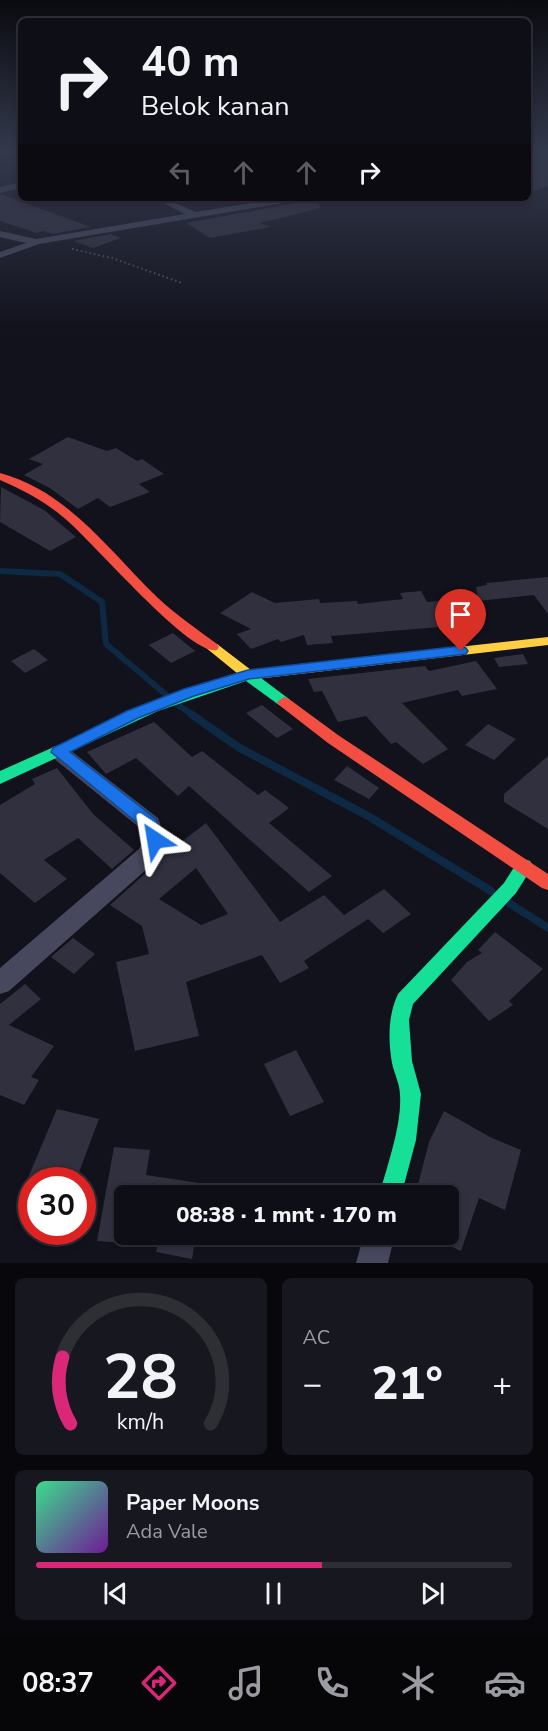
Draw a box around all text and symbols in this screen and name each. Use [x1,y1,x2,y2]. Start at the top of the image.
text: 40 m [141,34,240,91]
icon: right [42,42,120,120]
text: Belok kanan [141,88,290,125]
icon: left [164,156,197,189]
icon: ahead [227,156,260,189]
icon: ahead [290,156,323,189]
icon: right [353,156,386,189]
pin [435,589,486,651]
icon: arrive [444,598,477,631]
position arrow [123,808,187,872]
speed limit sign: 30 [18,1167,96,1245]
text: 08:38 · 1 mnt · 170 m [176,1200,397,1230]
text: AC [303,1324,330,1351]
text: 28 [103,1335,178,1420]
text: 21° [372,1354,443,1415]
text: − [303,1362,322,1407]
text: + [492,1362,512,1407]
text: km/h [117,1407,164,1437]
text: Paper Moons [126,1488,260,1518]
text: Ada Vale [126,1518,208,1545]
icon: previous [99,1577,132,1610]
icon: pause [257,1577,290,1610]
icon: next [416,1577,449,1610]
icon: directions [138,1662,180,1704]
icon: music [225,1662,267,1704]
icon: phone [311,1662,353,1704]
icon: climate [397,1662,439,1704]
icon: car [484,1662,526,1704]
text: 08:37 [22,1665,94,1702]

